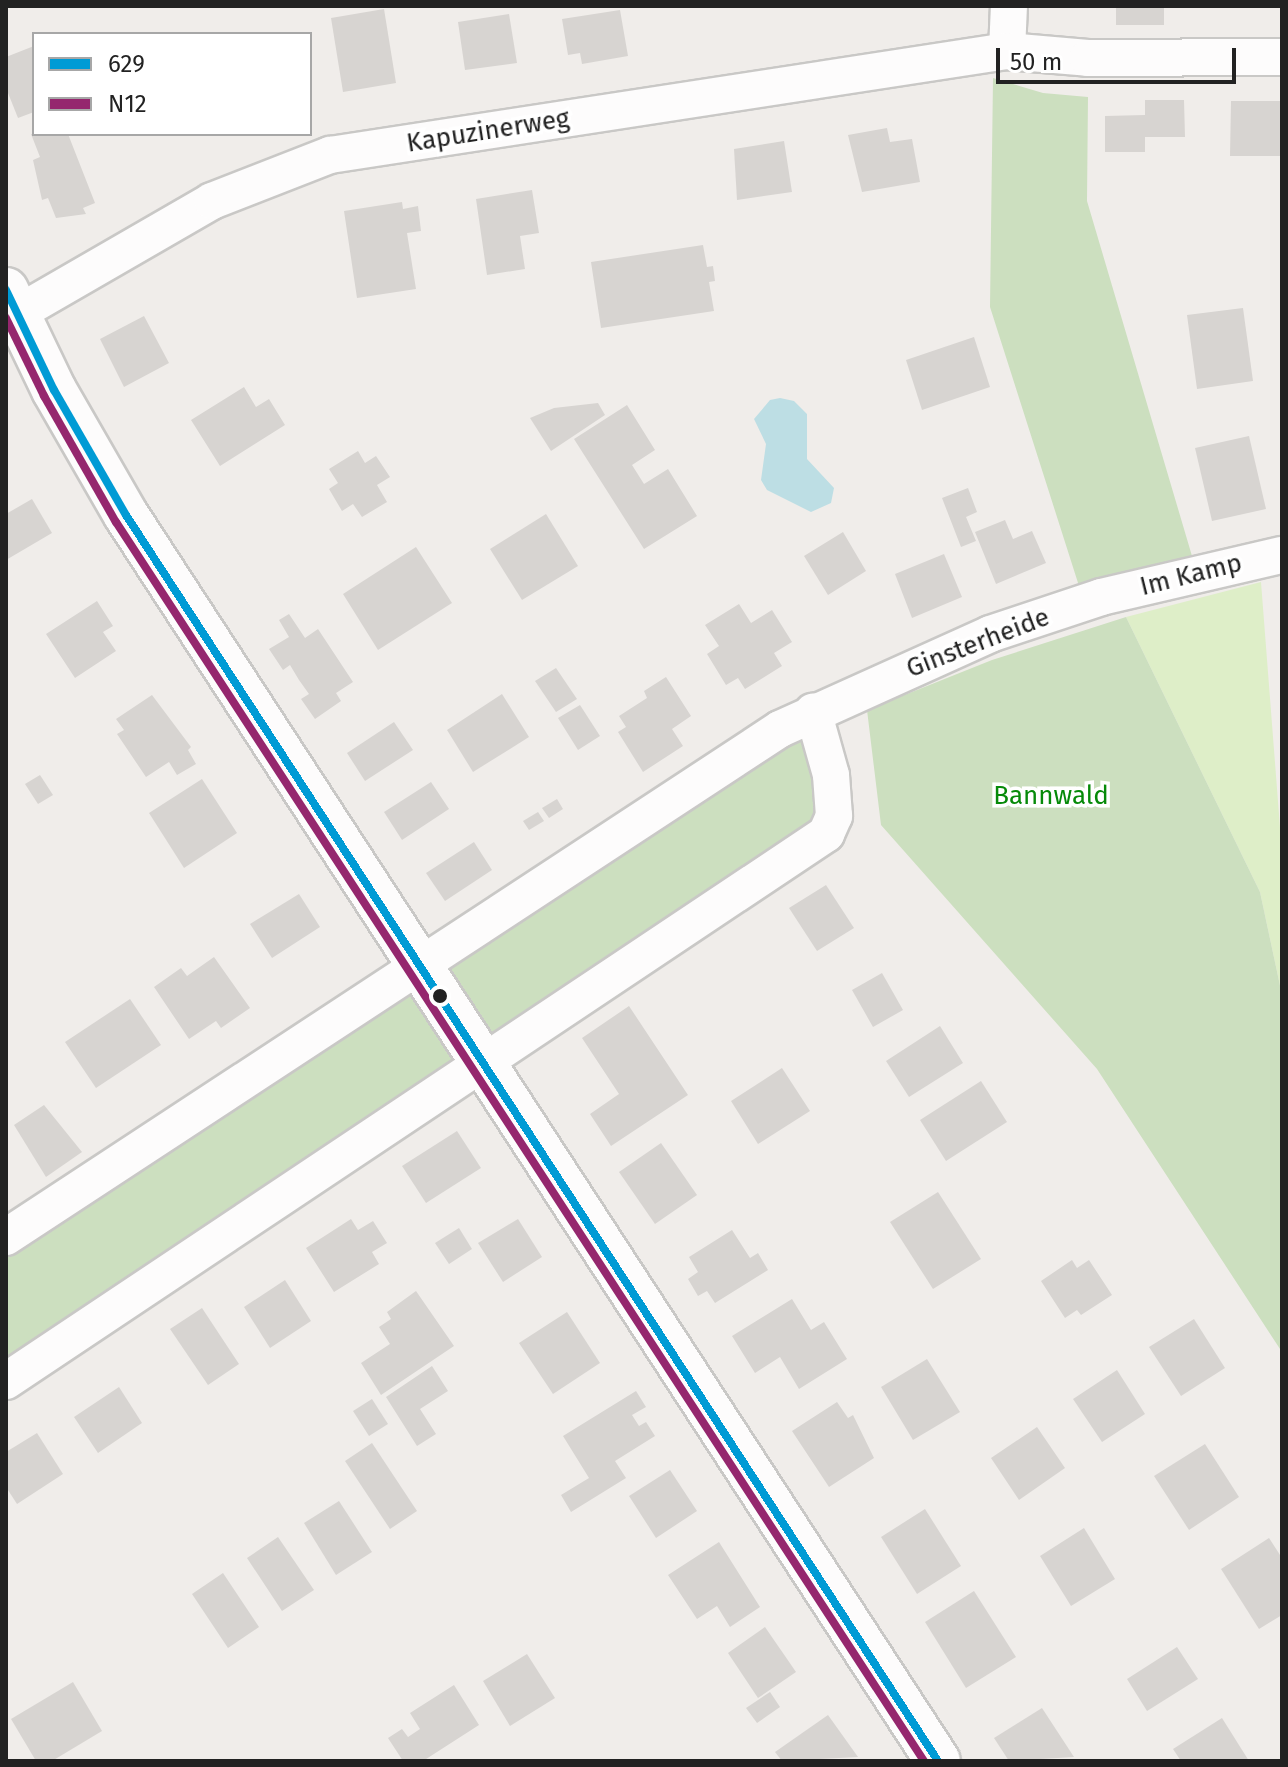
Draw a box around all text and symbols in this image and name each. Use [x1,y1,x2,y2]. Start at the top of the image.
legend [32,32,312,136]
scale bar [1000,32,1240,82]
text: 50 m [1010,48,1062,76]
text: 629 [108,50,145,78]
text: N12 [108,90,147,118]
street label: Kapuzinerweg [404,103,572,159]
street label: Im Kamp [1137,547,1245,603]
street label: Ginsterheide [902,601,1054,685]
park label: Bannwald [993,780,1109,812]
unlabelled marker [432,988,448,1004]

